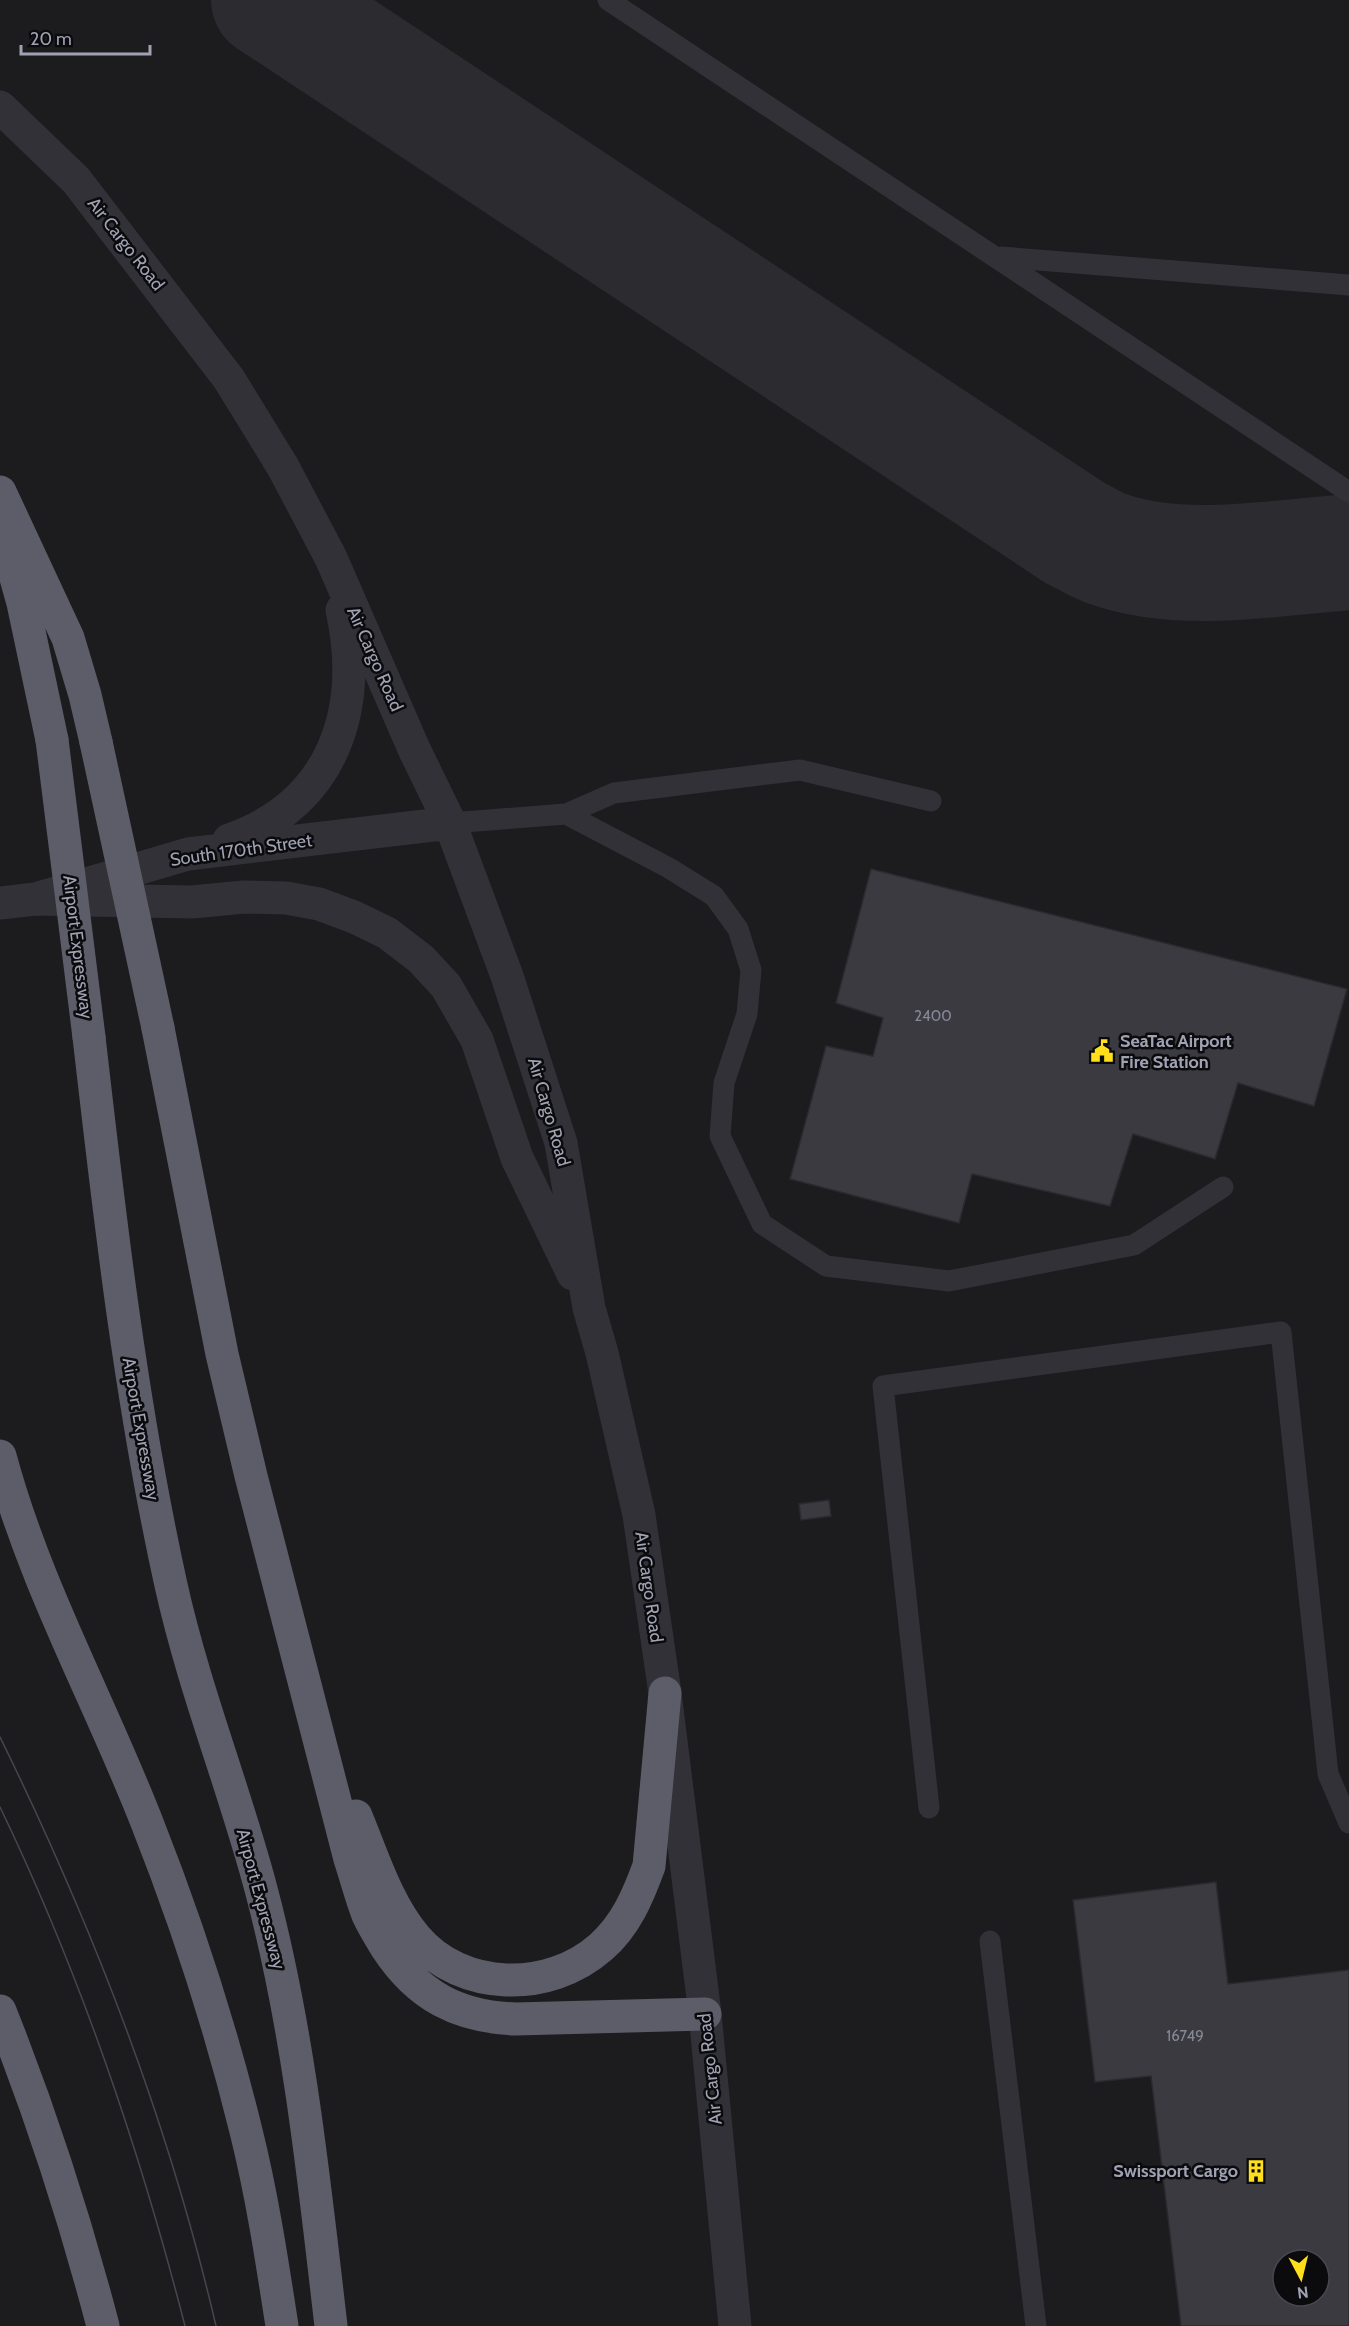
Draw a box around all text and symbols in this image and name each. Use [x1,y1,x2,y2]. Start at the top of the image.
scale bar [21,18,150,56]
text: 20 m [30,28,72,50]
street label: Air Cargo Road [83,193,169,295]
street label: Air Cargo Road [342,603,408,715]
street label: South 170th Street [169,829,313,871]
street label: Airport Expressway [58,874,98,1020]
house number: 2400 [914,1007,952,1025]
place label: SeaTac Airport Fire Station [1120,1030,1232,1073]
public building icon: SeaTac Airport Fire Station [1089,1038,1115,1064]
street label: Air Cargo Road [523,1055,575,1169]
street label: Airport Expressway [118,1356,164,1502]
street label: Air Cargo Road [630,1530,668,1644]
street label: Airport Expressway [232,1826,290,1972]
street label: Air Cargo Road [693,2012,727,2126]
house number: 16749 [1166,2027,1204,2045]
building icon: Swissport Cargo [1243,2158,1269,2184]
place label: Swissport Cargo [1113,2160,1238,2182]
north arrow [1271,2248,1331,2308]
text: N [1296,2282,1310,2303]

